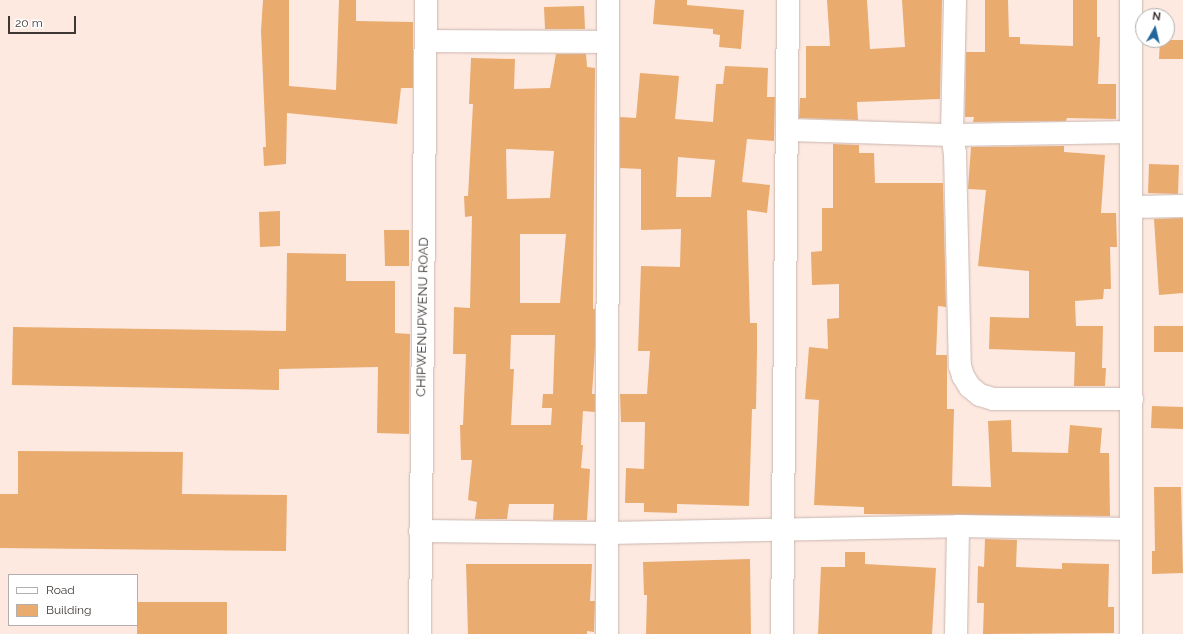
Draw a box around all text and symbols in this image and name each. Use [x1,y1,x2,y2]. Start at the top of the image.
scale bar [10,8,78,34]
north arrow [1135,8,1175,48]
text: N [1152,10,1162,24]
text: 20 m [15,16,43,30]
street label: CHIPWENUPWENU ROAD [414,237,432,397]
legend [8,574,138,626]
text: Road [46,583,75,597]
text: Building [46,603,92,617]

